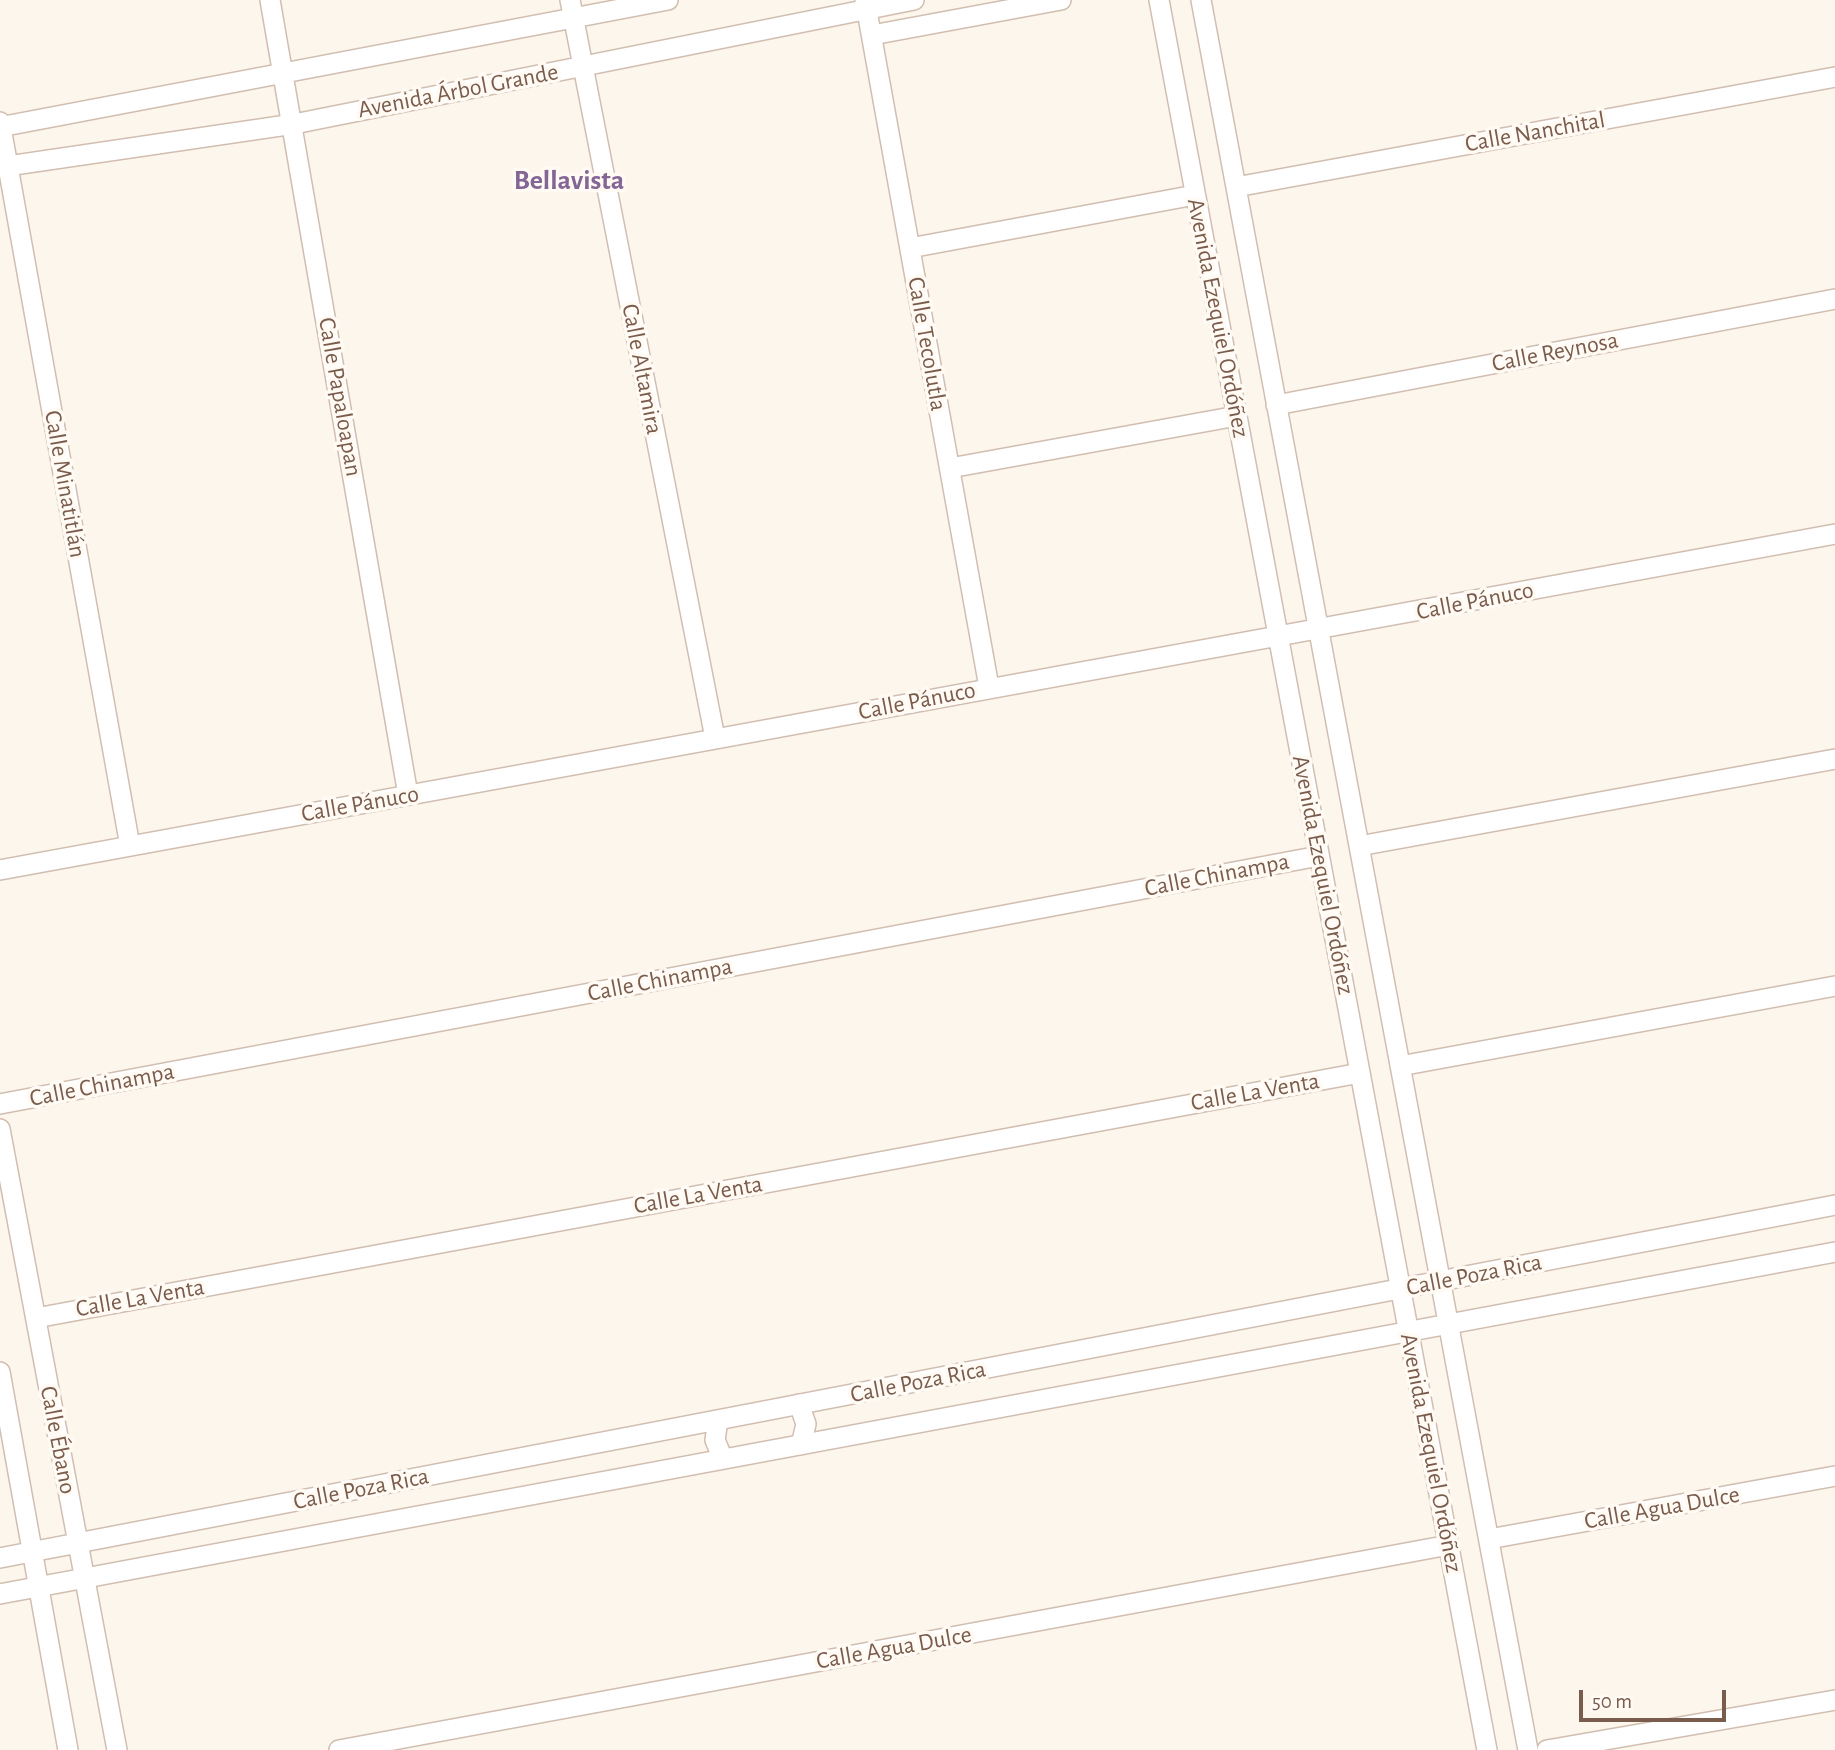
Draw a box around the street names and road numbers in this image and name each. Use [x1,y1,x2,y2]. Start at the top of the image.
street label: Avenida Árbol Grande [355,57,561,125]
street label: Calle Nanchital [1463,106,1607,158]
street label: Avenida Ezequiel Ordóñez [1181,196,1255,440]
street label: Calle Tecolutla [901,275,953,413]
street label: Calle Altamira [615,301,669,437]
street label: Calle Papaloapan [312,315,368,479]
street label: Calle Reynosa [1489,326,1621,378]
street label: Calle Minatitlán [38,408,92,560]
street label: Calle Pánuco [1414,576,1536,626]
street label: Calle Pánuco [856,676,978,726]
street label: Avenida Ezequiel Ordóñez [1286,753,1360,997]
street label: Calle Pánuco [299,780,421,828]
street label: Calle Chinampa [1142,847,1292,903]
street label: Calle Chinampa [585,952,735,1008]
street label: Calle Chinampa [27,1057,177,1113]
street label: Calle La Venta [1188,1067,1322,1117]
street label: Calle La Venta [631,1170,765,1220]
street label: Calle Poza Rica [1404,1248,1544,1302]
street label: Calle La Venta [73,1273,207,1323]
street label: Avenida Ezequiel Ordóñez [1394,1331,1468,1575]
street label: Calle Poza Rica [848,1355,988,1409]
street label: Calle Ébano [33,1384,83,1496]
street label: Calle Poza Rica [291,1462,431,1516]
street label: Calle Agua Dulce [1582,1480,1742,1536]
street label: Calle Agua Dulce [814,1620,974,1676]

